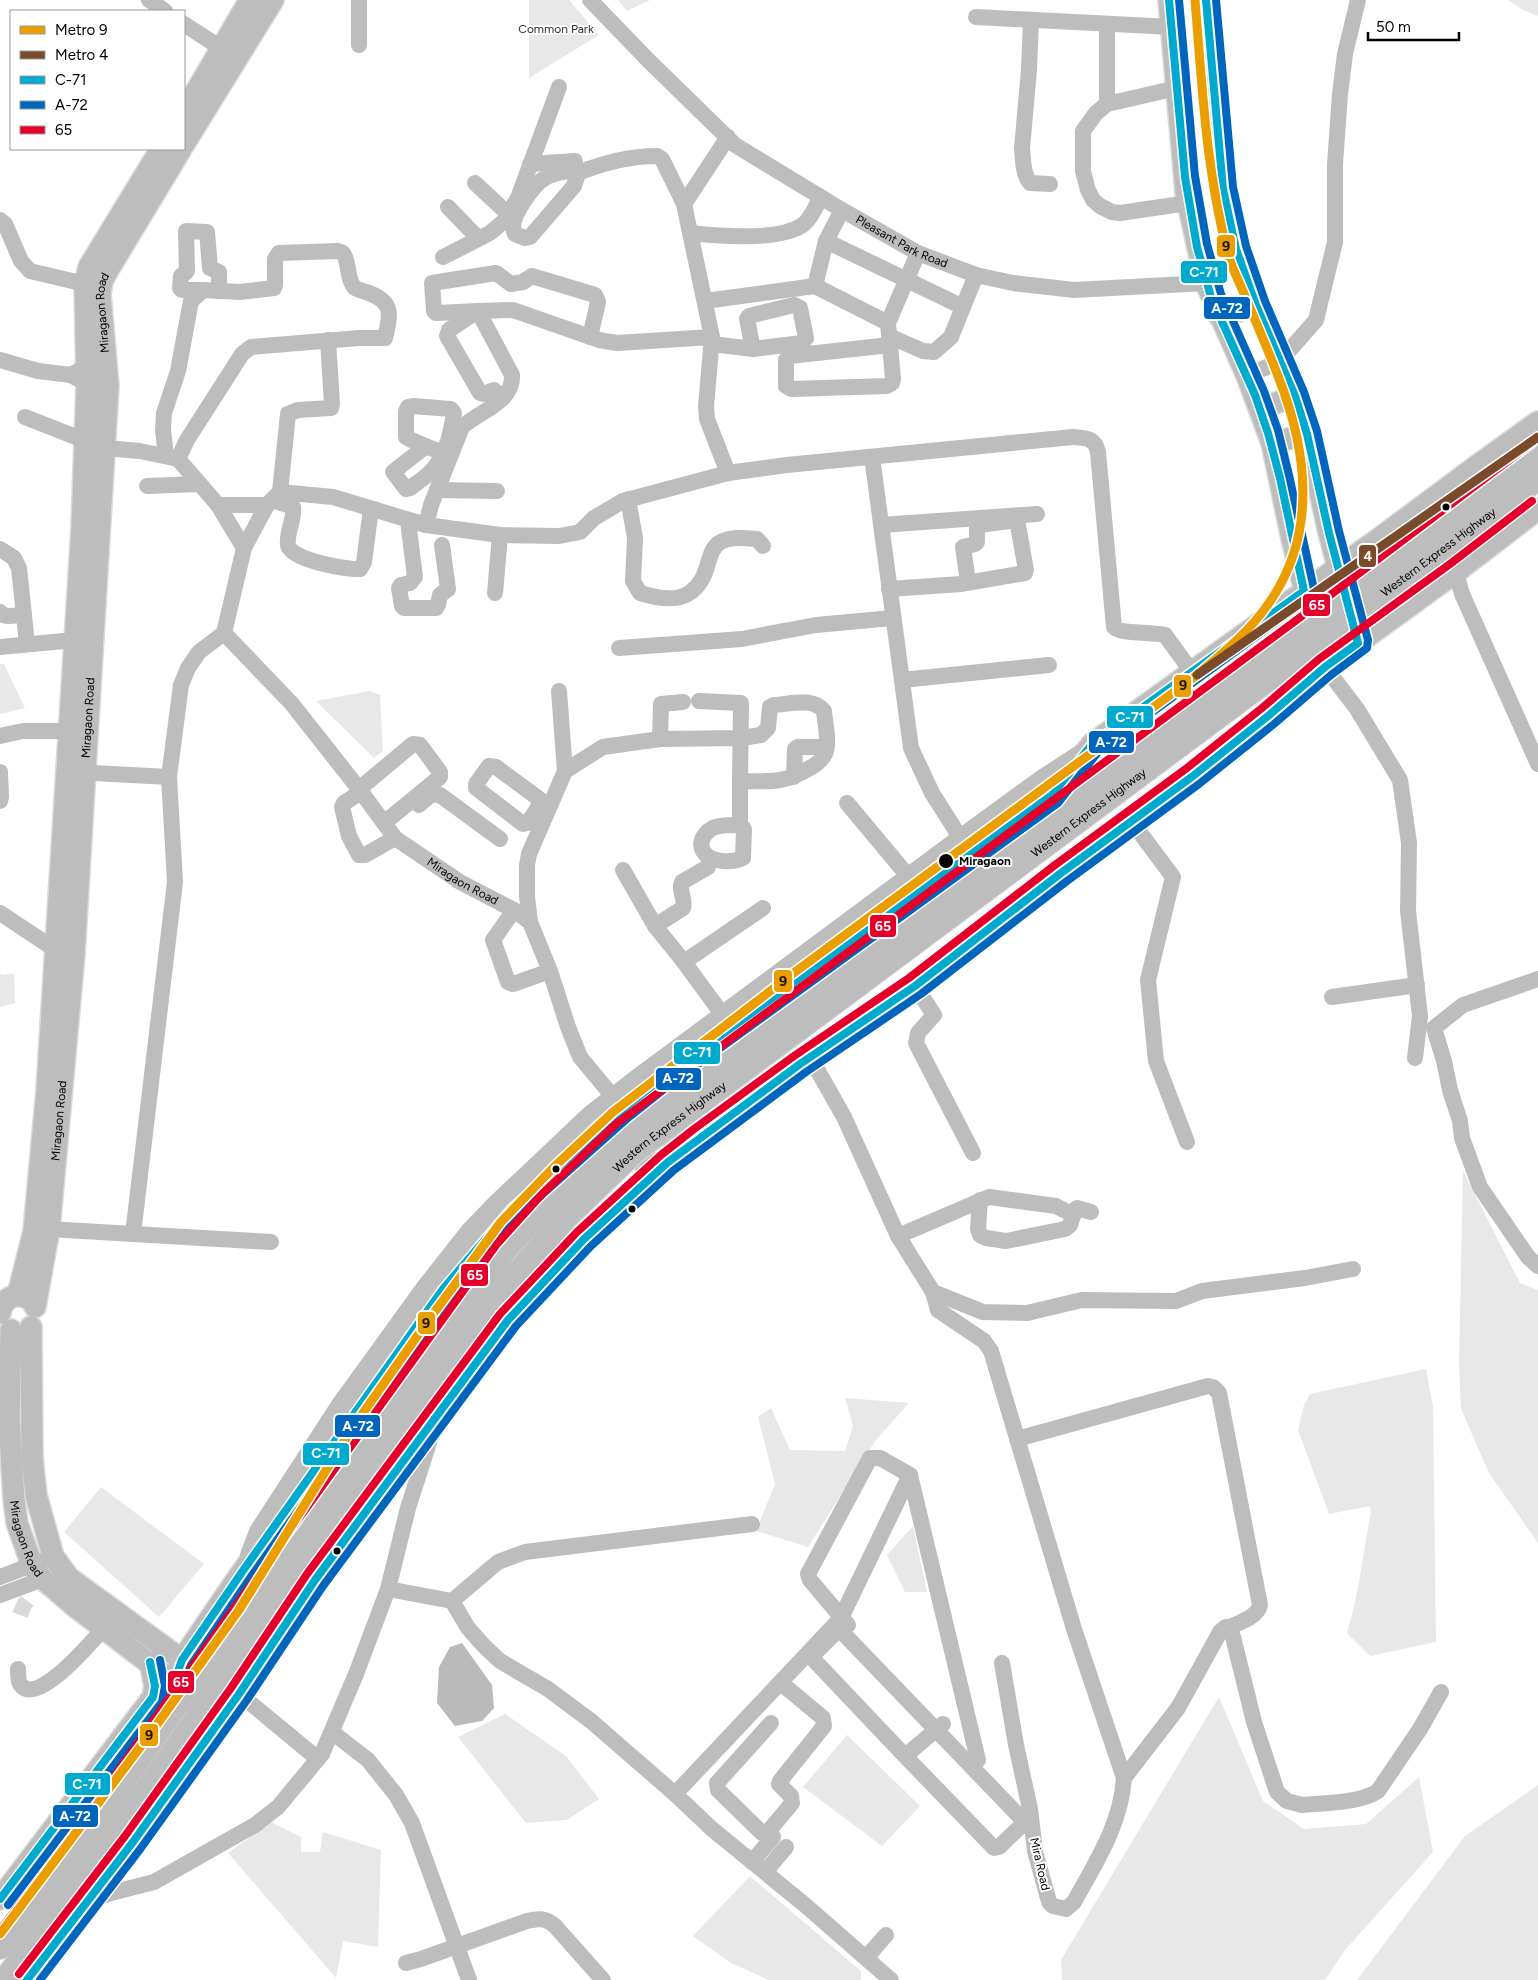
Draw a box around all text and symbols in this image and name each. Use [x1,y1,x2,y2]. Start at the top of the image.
legend [10,10,185,150]
scale bar [1368,10,1459,42]
text: 50 m [1376,18,1411,36]
text: Metro 9 [55,21,108,39]
park label: Common Park [518,22,594,36]
text: Metro 4 [55,46,108,64]
text: C-71 [55,71,86,89]
text: A-72 [55,96,88,114]
text: 65 [55,121,72,139]
street label: Pleasant Park Road [853,212,950,271]
line badge: 9 [1216,234,1236,258]
text: 9 [1222,238,1230,255]
line badge: C-71 [1180,260,1228,284]
text: C-71 [1189,264,1219,281]
street label: Miragaon Road [93,270,112,353]
line badge: A-72 [1203,296,1251,320]
text: A-72 [1211,300,1243,317]
unlabelled marker [1441,502,1451,512]
street label: Western Express Highway [1378,504,1499,600]
line badge: 4 [1358,544,1377,568]
text: 4 [1364,548,1373,565]
line badge: 65 [1302,593,1331,617]
text: 65 [1309,597,1325,614]
line badge: 9 [1173,674,1192,698]
street label: Miragaon Road [79,677,98,758]
text: 9 [1179,677,1187,694]
line badge: C-71 [1106,705,1154,729]
text: C-71 [1115,709,1145,726]
line badge: A-72 [1088,730,1135,754]
text: A-72 [1095,734,1127,751]
street label: Western Express Highway [1028,765,1149,860]
marker: Miragaon [937,852,955,870]
place label: Miragaon [959,854,1011,868]
street label: Miragaon Road [424,855,501,908]
line badge: 65 [869,914,897,938]
text: 65 [875,918,891,935]
line badge: 9 [773,969,793,993]
text: 9 [779,973,787,990]
line badge: C-71 [673,1041,721,1065]
text: C-71 [682,1044,712,1061]
line badge: A-72 [655,1067,702,1091]
text: A-72 [662,1070,694,1087]
street label: Western Express Highway [610,1078,729,1175]
street label: Miragaon Road [48,1080,69,1161]
unlabelled marker [551,1164,561,1174]
unlabelled marker [627,1204,637,1214]
line badge: 65 [460,1263,489,1287]
text: 65 [467,1267,483,1284]
line badge: 9 [417,1311,436,1335]
text: 9 [422,1315,430,1332]
line badge: A-72 [334,1414,381,1438]
text: A-72 [342,1418,374,1435]
line badge: C-71 [302,1442,350,1466]
text: C-71 [311,1445,341,1462]
street label: Miragaon Road [7,1500,46,1580]
unlabelled marker [332,1546,342,1556]
line badge: 65 [167,1670,195,1694]
text: 65 [173,1674,189,1691]
line badge: 9 [139,1723,159,1747]
text: 9 [145,1727,153,1744]
line badge: C-71 [64,1772,111,1796]
text: C-71 [72,1776,102,1793]
line badge: A-72 [52,1804,99,1828]
text: A-72 [59,1808,91,1825]
street label: Mira Road [1027,1836,1053,1892]

